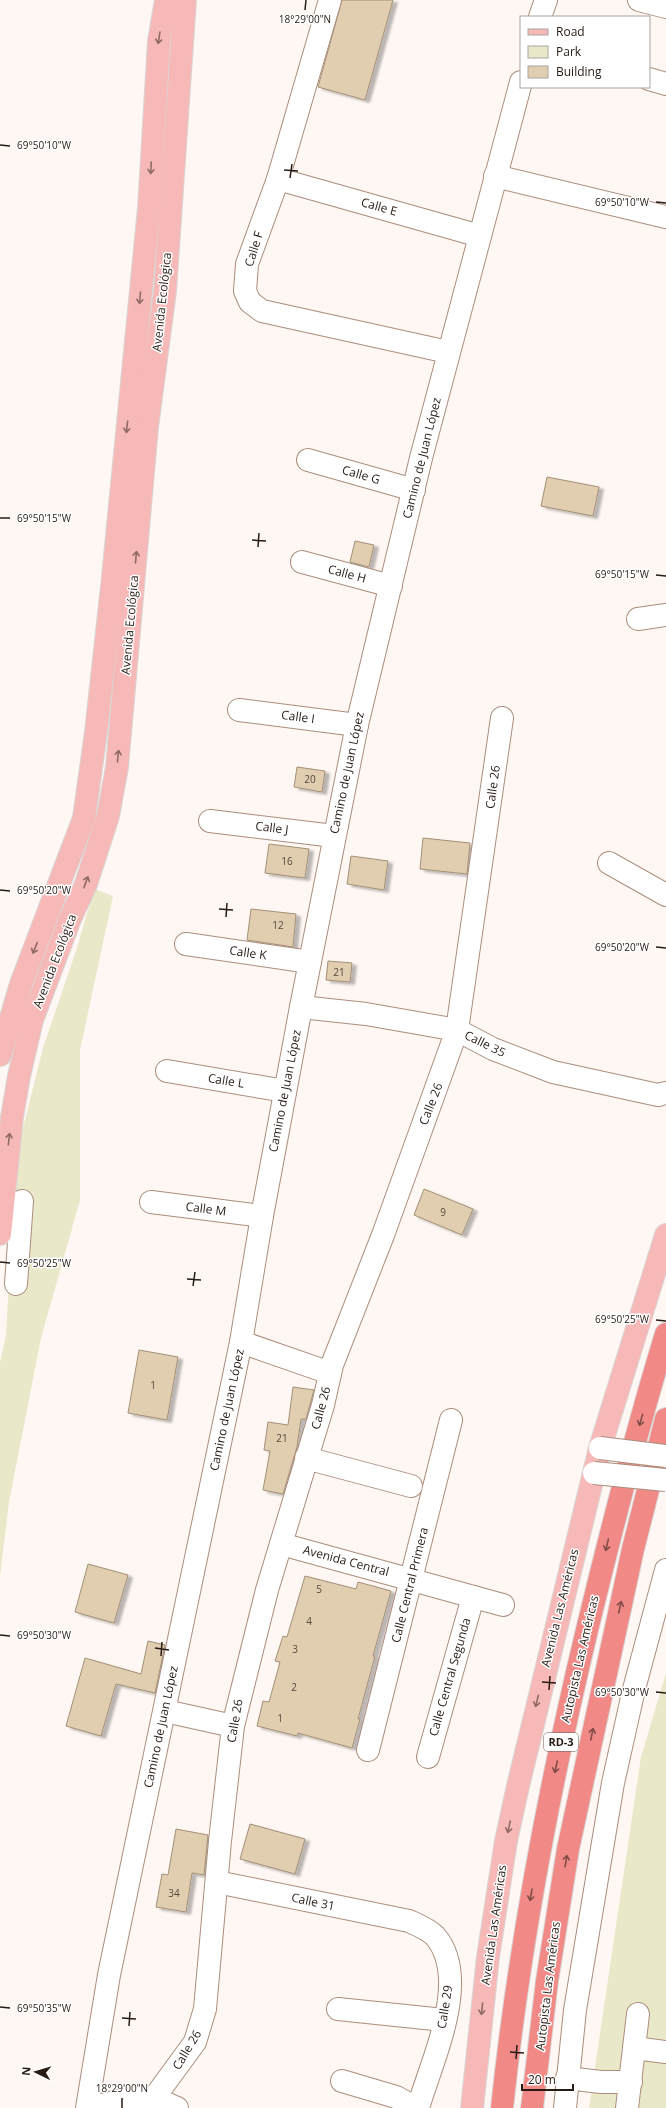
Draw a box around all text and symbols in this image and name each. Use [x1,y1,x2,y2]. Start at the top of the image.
text: 18°29'00"N [279,12,331,26]
legend [520,16,650,88]
text: Road [556,23,585,40]
one-way arrow [155,31,163,44]
text: Park [556,43,582,60]
text: Building [556,63,602,80]
text: 69°50'10"W [17,138,72,152]
one-way arrow [147,161,154,174]
street label: Calle E [359,193,399,220]
text: 69°50'10"W [595,195,650,209]
street label: Calle F [240,229,267,269]
street label: Avenida Ecológica [148,251,175,352]
one-way arrow [137,291,144,304]
street label: Camino de Juan López [398,395,445,520]
one-way arrow [124,420,131,433]
street label: Calle G [340,461,382,488]
text: 69°50'15"W [17,511,72,525]
one-way arrow [132,551,140,564]
street label: Calle H [326,560,368,587]
text: 69°50'15"W [595,567,650,581]
street label: Avenida Ecológica [117,575,142,675]
street label: Calle I [280,706,316,727]
street label: Camino de Juan López [325,710,368,835]
one-way arrow [114,750,122,763]
street label: Calle 26 [481,764,504,810]
house number: 20 [304,772,316,786]
street label: Calle J [254,817,290,838]
house number: 16 [281,854,293,868]
one-way arrow [83,876,91,888]
text: 69°50'20"W [17,883,72,897]
street label: Avenida Ecológica [29,911,80,1010]
house number: 12 [272,918,284,932]
text: 69°50'20"W [595,940,650,954]
one-way arrow [31,941,39,953]
street label: Calle K [228,941,268,964]
house number: 21 [333,965,345,979]
street label: Calle 35 [462,1026,509,1061]
street label: Camino de Juan López [264,1028,305,1153]
street label: Calle L [207,1069,245,1092]
street label: Calle 26 [415,1080,446,1127]
one-way arrow [5,1133,13,1146]
street label: Calle M [185,1198,227,1219]
house number: 9 [440,1205,446,1219]
text: 69°50'25"W [17,1256,72,1270]
text: 69°50'25"W [595,1312,650,1326]
street label: Camino de Juan López [205,1347,248,1472]
house number: 1 [150,1378,156,1392]
street label: Calle 26 [307,1384,334,1431]
one-way arrow [637,1413,644,1426]
house number: 21 [276,1431,288,1445]
street label: Calle Central Primera [387,1525,432,1644]
one-way arrow [603,1538,611,1551]
street label: Avenida Central [301,1541,391,1580]
street label: Avenida Las Américas [537,1547,582,1669]
house number: 5 [316,1582,322,1596]
street label: Autopista Las Américas [557,1593,602,1724]
one-way arrow [617,1601,625,1614]
house number: 4 [306,1614,312,1628]
street label: Calle Central Segunda [424,1616,475,1738]
text: 69°50'30"W [17,1628,72,1642]
house number: 3 [292,1642,298,1656]
street label: Camino de Juan López [139,1664,182,1789]
house number: 2 [291,1680,297,1694]
text: 69°50'30"W [595,1685,650,1699]
one-way arrow [533,1694,541,1707]
street label: Calle 26 [222,1698,247,1744]
house number: 1 [277,1711,283,1725]
one-way arrow [589,1728,597,1741]
road number: RD-3 [544,1733,578,1751]
one-way arrow [551,1761,559,1774]
one-way arrow [505,1821,513,1834]
one-way arrow [562,1855,570,1868]
street label: Avenida Las Américas [477,1864,510,1986]
house number: 34 [168,1886,180,1900]
one-way arrow [527,1888,535,1901]
street label: Calle 31 [290,1889,336,1914]
street label: Autopista Las Américas [531,1920,564,2051]
street label: Calle 29 [433,1984,456,2030]
text: 69°50'35"W [17,2001,72,2015]
one-way arrow [479,2002,486,2015]
street label: Calle 26 [168,2026,205,2073]
north arrow [16,2052,56,2092]
text: N [18,2066,33,2076]
scale bar [522,2066,573,2092]
text: 20 m [528,2071,556,2088]
text: 18°29'00"N [96,2081,148,2095]

